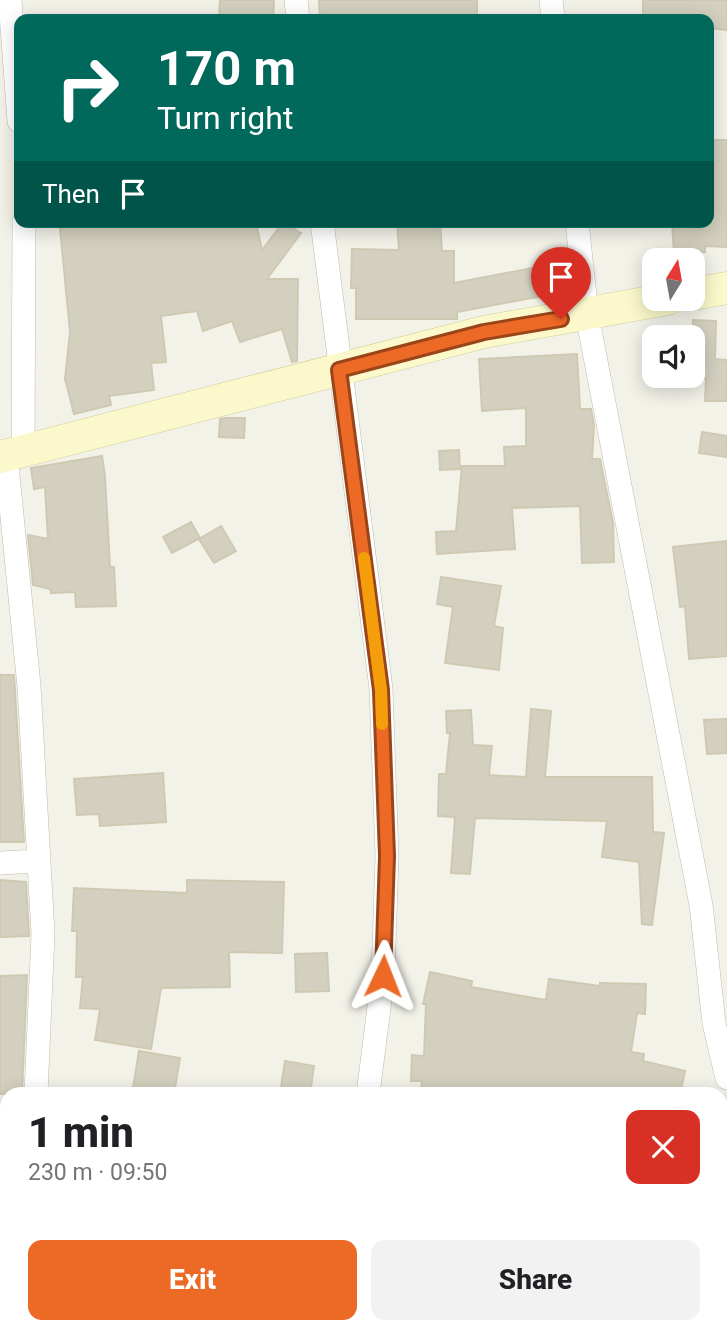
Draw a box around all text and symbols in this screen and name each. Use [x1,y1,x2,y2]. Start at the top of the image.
text: 170 m [157,40,296,97]
icon: right [42,42,133,133]
text: Turn right [157,99,293,137]
icon: arrive [114,175,152,213]
text: Then [42,179,100,209]
pin [531,247,591,319]
north arrow [642,248,705,312]
map controls [642,248,705,388]
icon: arrive [542,258,580,296]
button: sound [642,325,705,388]
position arrow [346,939,420,1013]
text: 1 min [28,1108,134,1157]
button: close [626,1110,700,1184]
text: 230 m · 09:50 [28,1159,167,1186]
button: Exit [28,1240,357,1320]
button: Share [371,1240,700,1320]

